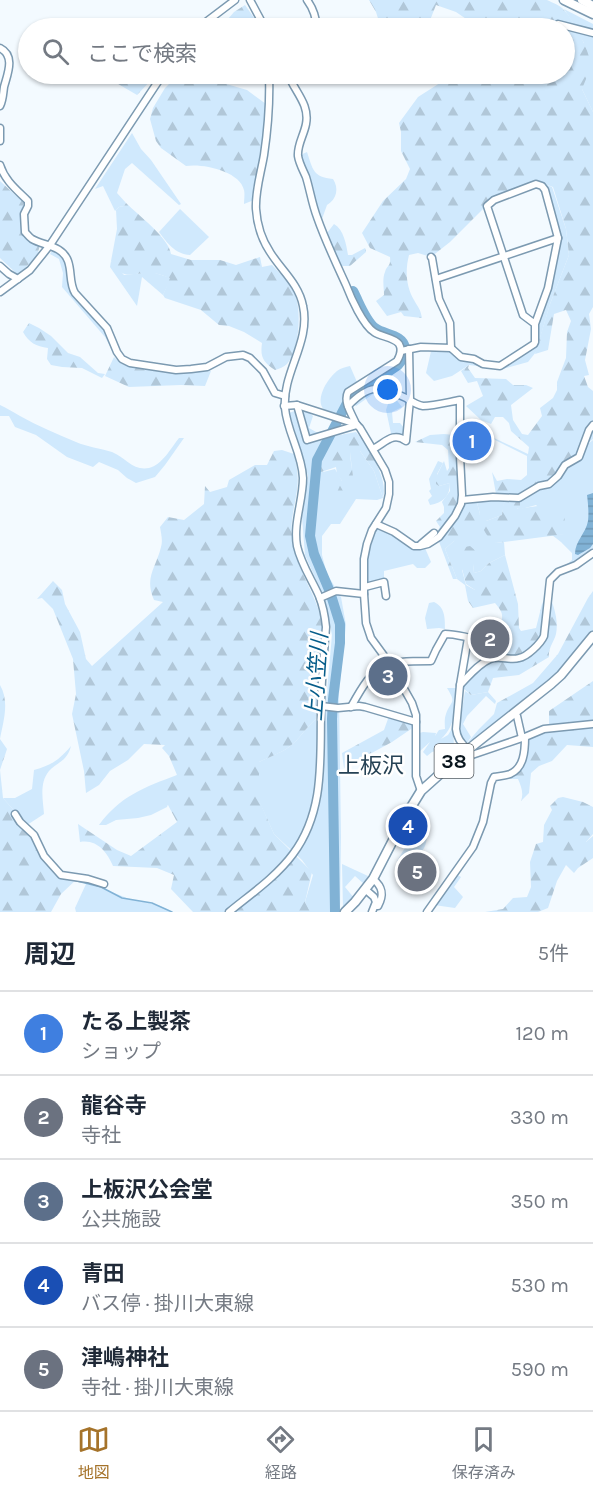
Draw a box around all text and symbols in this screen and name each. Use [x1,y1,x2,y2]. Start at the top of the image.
search box [18,18,575,84]
icon: search [39,35,72,68]
text: ここで検索 [87,41,197,67]
your location [373,375,402,404]
pin: 1 [452,418,492,464]
pin: 2 [470,616,510,662]
water label: 上小笠川 [301,630,333,722]
pin: 3 [368,654,408,698]
road number: 38 [434,744,474,778]
district label: 上板沢 [338,753,404,779]
pin: 4 [388,804,428,848]
pin: 5 [398,850,436,894]
text: 周辺 [24,939,76,970]
text: 5件 [538,942,569,965]
text: たる上製茶 [81,1009,191,1035]
text: 1 [40,1022,47,1045]
text: 120 m [515,1022,569,1045]
text: ショップ [81,1040,161,1063]
text: 龍谷寺 [81,1093,147,1119]
text: 2 [37,1106,50,1129]
text: 330 m [510,1106,569,1129]
text: 寺社 [81,1124,121,1147]
text: 上板沢公会堂 [81,1177,213,1203]
text: 3 [37,1190,50,1213]
text: 350 m [511,1190,569,1213]
text: 公共施設 [81,1208,161,1231]
text: 青田 [81,1261,125,1287]
text: 4 [38,1274,49,1297]
text: 530 m [511,1274,569,1297]
text: バス停 · 掛川大東線 [81,1292,254,1315]
text: 津嶋神社 [81,1345,169,1371]
text: 5 [38,1358,49,1381]
text: 590 m [511,1358,569,1381]
text: 寺社 · 掛川大東線 [81,1376,234,1399]
tab: 地図 [77,1423,110,1483]
tab: 経路 [264,1423,297,1483]
tab: 保存済み [452,1423,516,1483]

